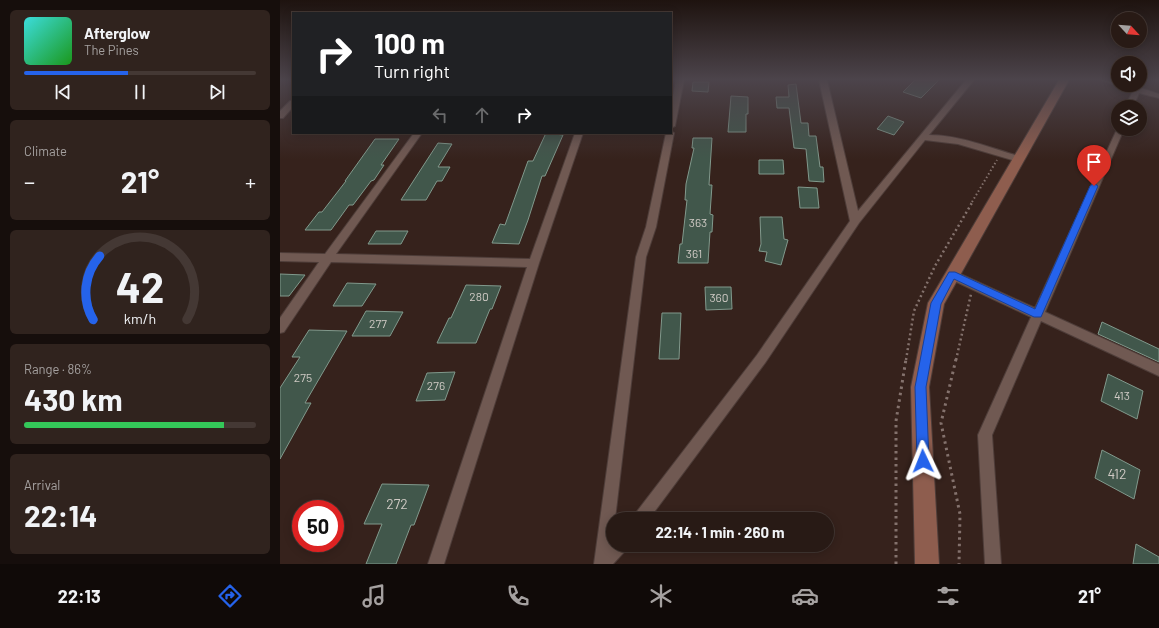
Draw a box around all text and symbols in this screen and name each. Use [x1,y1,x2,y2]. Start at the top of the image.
north arrow [1111,12,1147,48]
map controls [1111,12,1147,136]
text: Afterglow [84,24,150,42]
text: 100 m [374,26,445,60]
icon: right [308,28,360,80]
text: The Pines [84,42,139,58]
button: sound [1111,56,1147,92]
text: Turn right [374,60,450,82]
icon: previous [52,81,74,103]
icon: pause [129,81,151,103]
icon: next [206,81,228,103]
button: layers [1111,100,1147,136]
icon: left [429,104,451,126]
icon: ahead [471,104,493,126]
icon: right [513,104,535,126]
text: Climate [24,143,67,159]
pin [1077,145,1111,186]
icon: arrive [1083,151,1105,173]
text: 21° [121,163,159,199]
text: − [24,168,35,194]
text: + [245,168,256,194]
house number: 363 [689,215,707,229]
house number: 361 [686,246,702,260]
text: 42 [116,261,164,311]
house number: 280 [469,289,489,303]
house number: 360 [709,290,729,304]
text: km/h [124,310,156,327]
house number: 277 [369,316,387,330]
text: Range · 86% [24,361,92,377]
house number: 275 [294,370,312,384]
house number: 276 [427,378,445,392]
text: 430 km [24,381,123,417]
house number: 413 [1114,388,1130,402]
position arrow [902,440,944,482]
house number: 412 [1108,465,1126,482]
text: Arrival [24,477,60,493]
house number: 272 [386,495,408,512]
text: 22:14 [24,497,97,533]
speed limit sign: 50 [292,500,344,552]
text: 22:14 · 1 min · 260 m [655,523,785,541]
icon: directions [216,582,244,610]
icon: music [360,582,388,610]
icon: phone [504,582,532,610]
icon: climate [647,582,675,610]
icon: car [791,582,819,610]
icon: filters [934,582,962,610]
text: 22:13 [58,585,101,607]
text: 21° [1078,585,1101,607]

